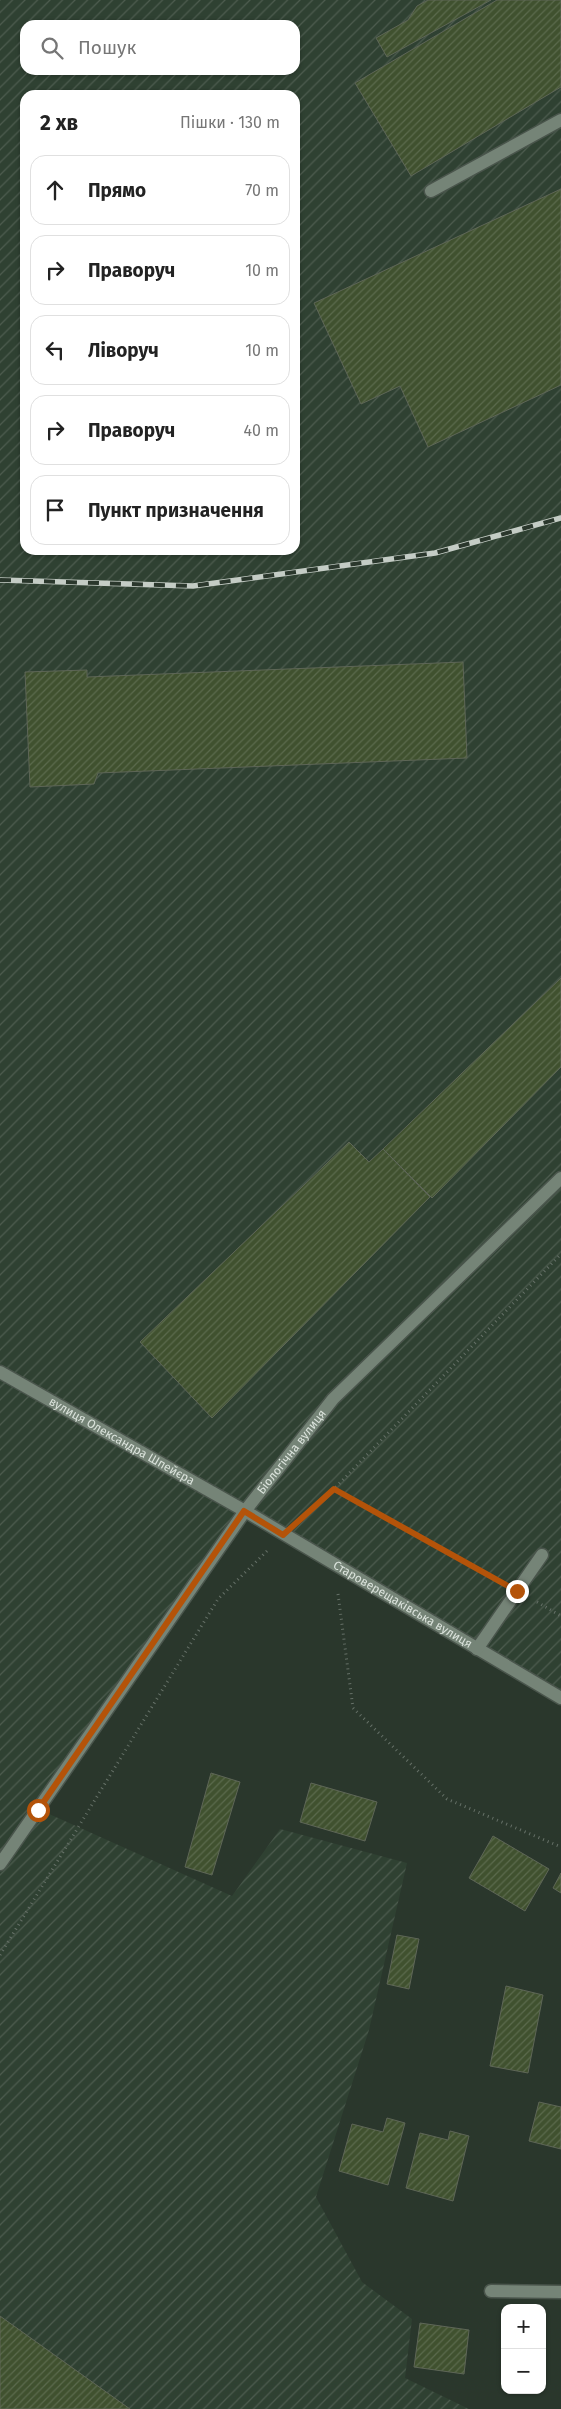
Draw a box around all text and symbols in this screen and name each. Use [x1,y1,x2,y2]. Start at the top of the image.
search box [20,20,300,75]
icon: search [38,34,66,62]
text: Пошук [78,36,136,59]
text: 2 хв [40,110,78,136]
text: Пішки · 130 m [180,113,280,132]
icon: ahead [41,176,69,204]
text: Прямо [88,179,146,202]
text: 70 m [245,181,279,200]
icon: right [41,256,69,284]
text: Праворуч [88,259,175,282]
text: 10 m [245,261,279,280]
icon: left [41,336,69,364]
text: Ліворуч [88,339,159,362]
text: 10 m [245,341,279,360]
icon: right [41,416,69,444]
text: Праворуч [88,419,175,442]
text: 40 m [244,421,279,440]
icon: arrive [41,496,69,524]
text: Пункт призначення [88,499,264,522]
street label: вулиця Олександра Шпейєра [46,1394,197,1488]
street label: Біологічна вулиця [254,1407,329,1497]
street label: Староверещаківська вулиця [331,1558,475,1651]
route end [506,1580,529,1603]
route start [27,1799,50,1822]
map controls [501,2304,546,2394]
button: + [501,2304,546,2349]
button: − [501,2349,546,2394]

